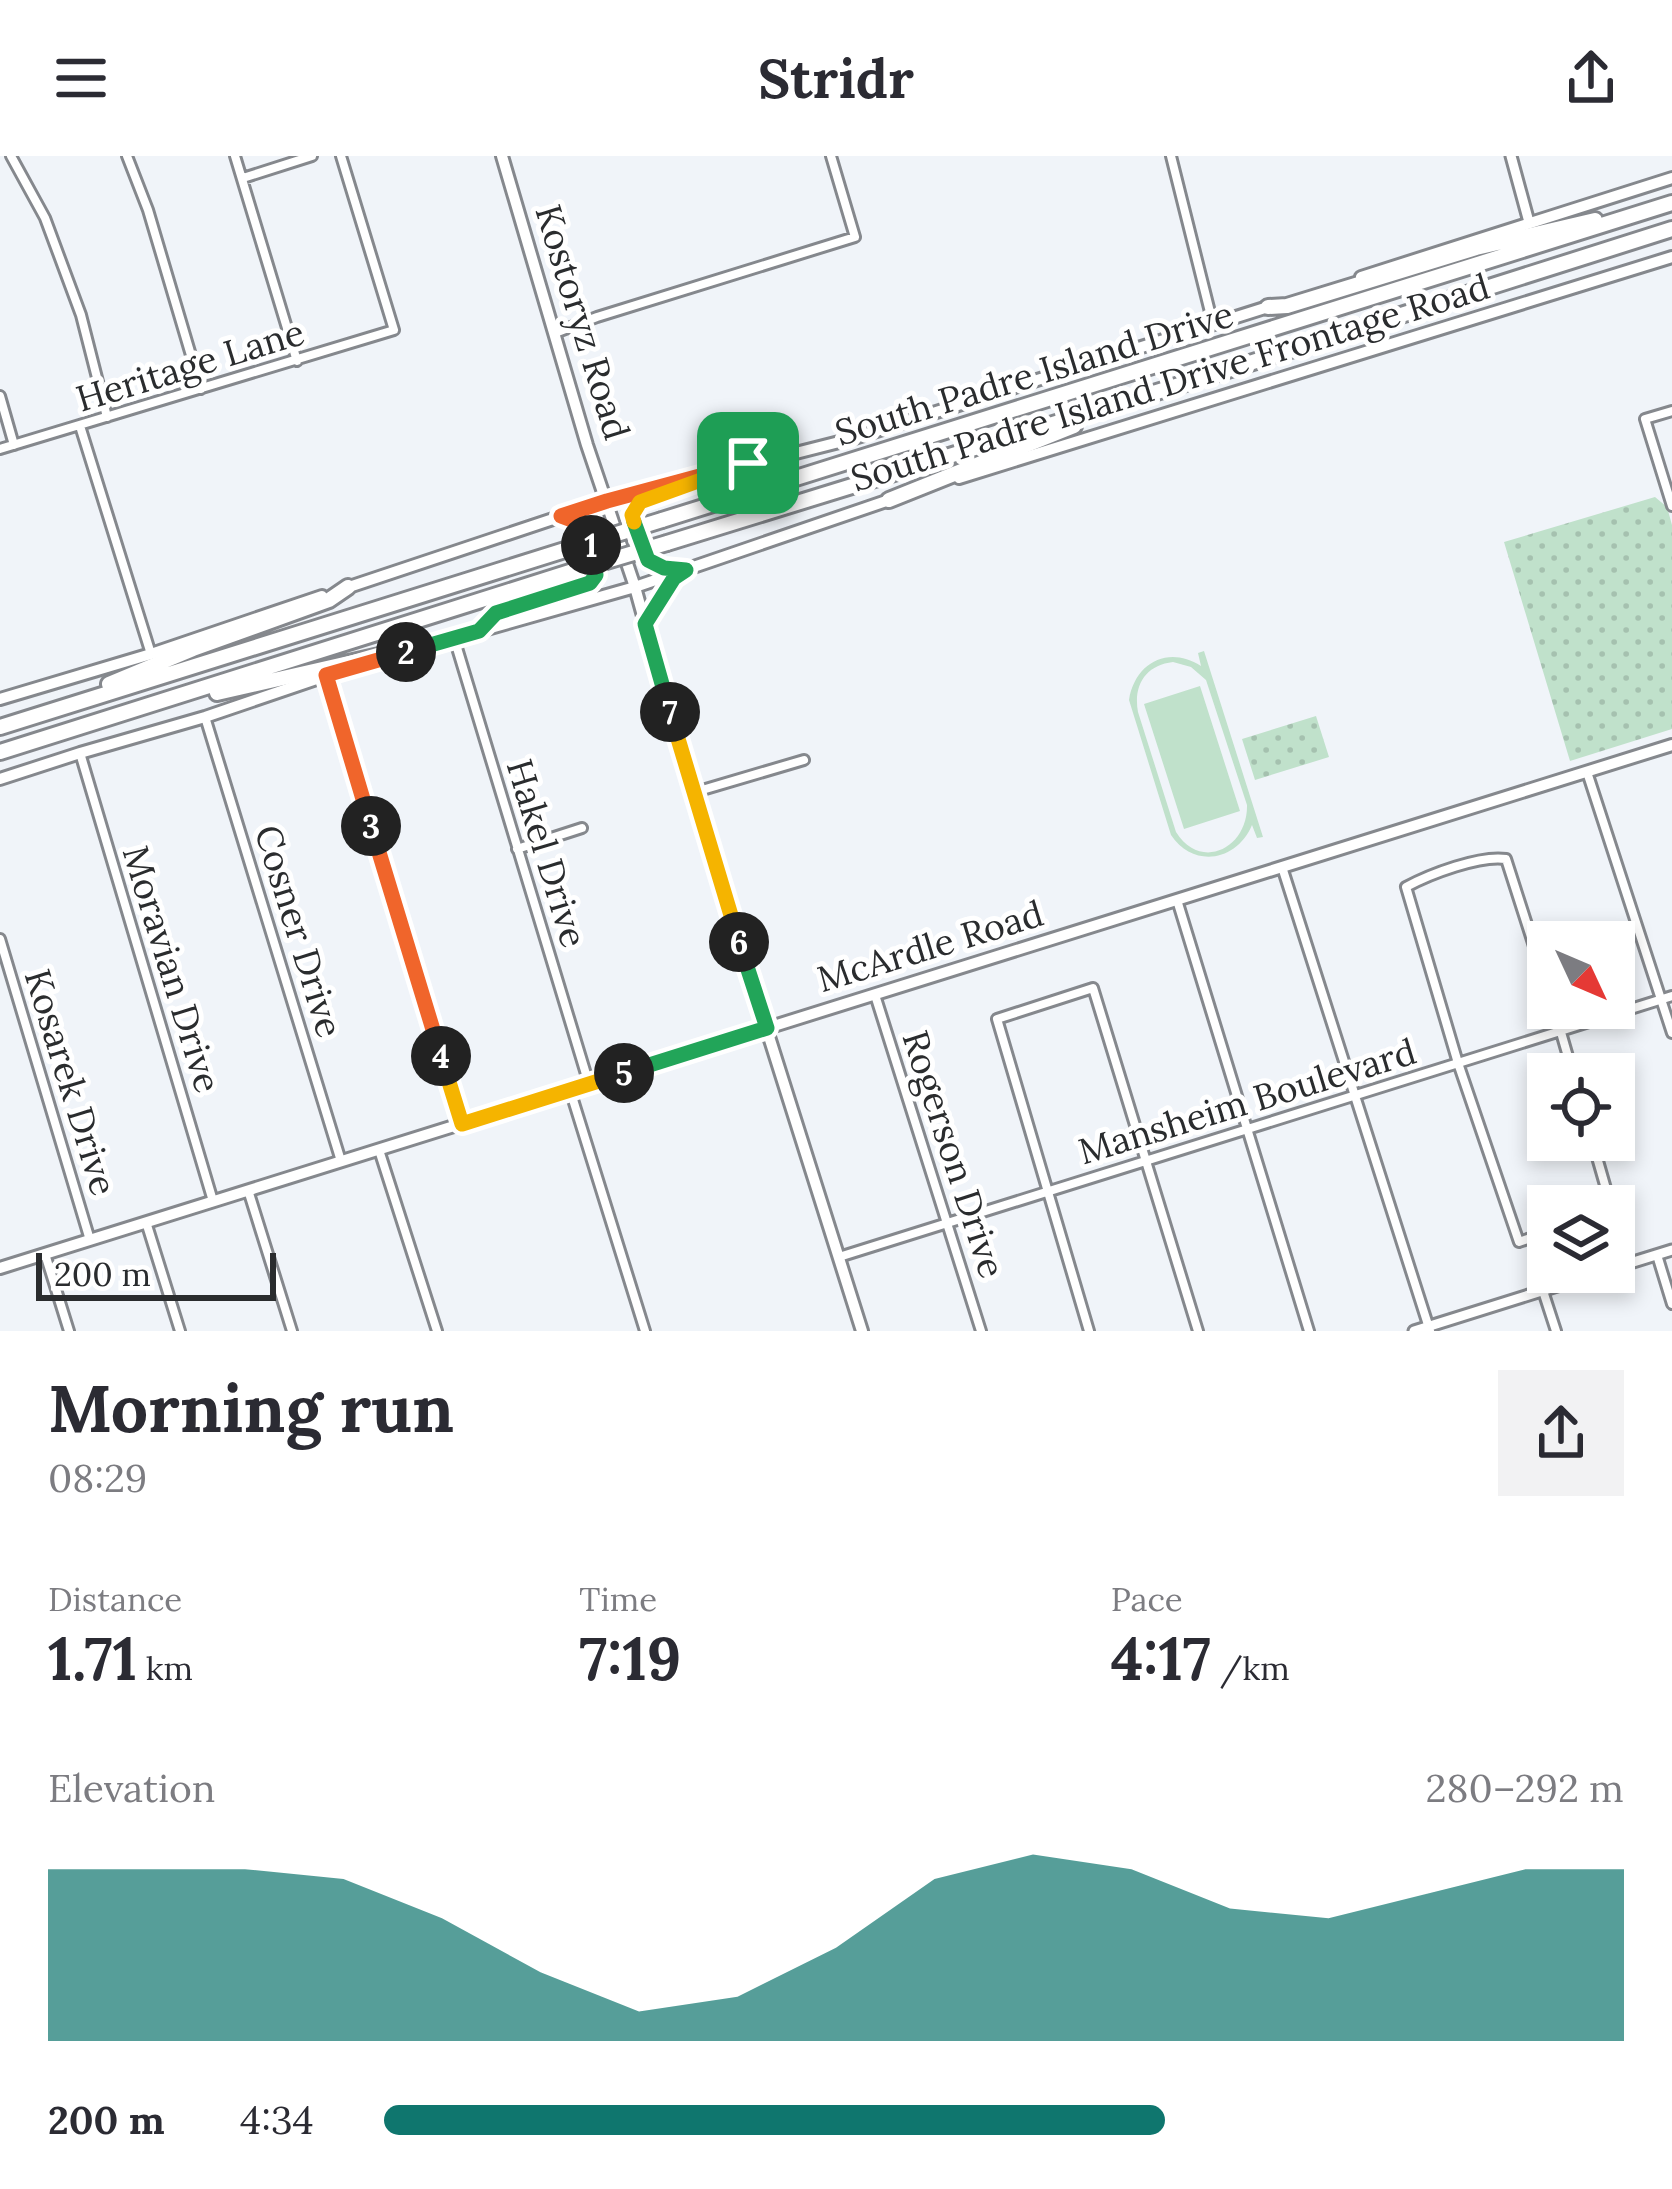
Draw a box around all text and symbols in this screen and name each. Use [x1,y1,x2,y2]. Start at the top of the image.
text: Stridr [758,44,914,113]
icon: menu [48,45,114,111]
icon: share [1558,45,1624,111]
street label: Kostoryz Road [525,199,641,445]
street label: South Padre Island Drive Frontage Road [845,263,1495,501]
street label: South Padre Island Drive [830,291,1238,455]
street label: Heritage Lane [71,309,309,421]
pin [697,412,799,514]
icon: arrive [715,430,781,496]
pin: 1 [561,515,621,575]
text: 1 [584,524,598,566]
pin: 2 [376,622,436,682]
text: 2 [397,631,415,673]
pin: 7 [640,682,700,742]
text: 7 [662,691,678,733]
street label: Hakel Drive [497,753,597,953]
pin: 3 [341,796,401,856]
text: 3 [362,805,380,847]
street label: Cosner Drive [245,819,353,1043]
street label: Moravian Drive [113,840,231,1098]
street label: McArdle Road [812,890,1048,1002]
pin: 6 [709,912,769,972]
text: 6 [730,921,748,963]
north arrow [1527,921,1635,1029]
map controls [1527,921,1635,1293]
street label: Kosarek Drive [15,963,127,1201]
street label: Rogerson Drive [892,1025,1016,1283]
pin: 4 [411,1026,471,1086]
street label: Mansheim Boulevard [1073,1028,1421,1174]
text: 4 [432,1035,450,1077]
pin: 5 [594,1043,654,1103]
text: 5 [615,1052,633,1094]
button: locate [1527,1053,1635,1161]
button: layers [1527,1185,1635,1293]
scale bar [36,1247,276,1300]
text: 200 m [54,1253,151,1295]
text: Morning run [48,1366,454,1450]
button: share [1498,1370,1624,1496]
text: 08:29 [48,1453,147,1503]
text: Distance [48,1578,182,1620]
text: Time [579,1578,657,1620]
text: Pace [1111,1578,1183,1620]
text: 1.71 [48,1620,137,1696]
text: 7:19 [579,1620,681,1696]
text: 4:17 [1111,1620,1211,1696]
text: km [137,1647,193,1689]
text: /km [1211,1647,1290,1689]
text: Elevation [48,1763,216,1813]
text: 280–292 m [1426,1763,1624,1813]
text: 200 m [48,2095,165,2145]
text: 4:34 [240,2095,314,2145]

